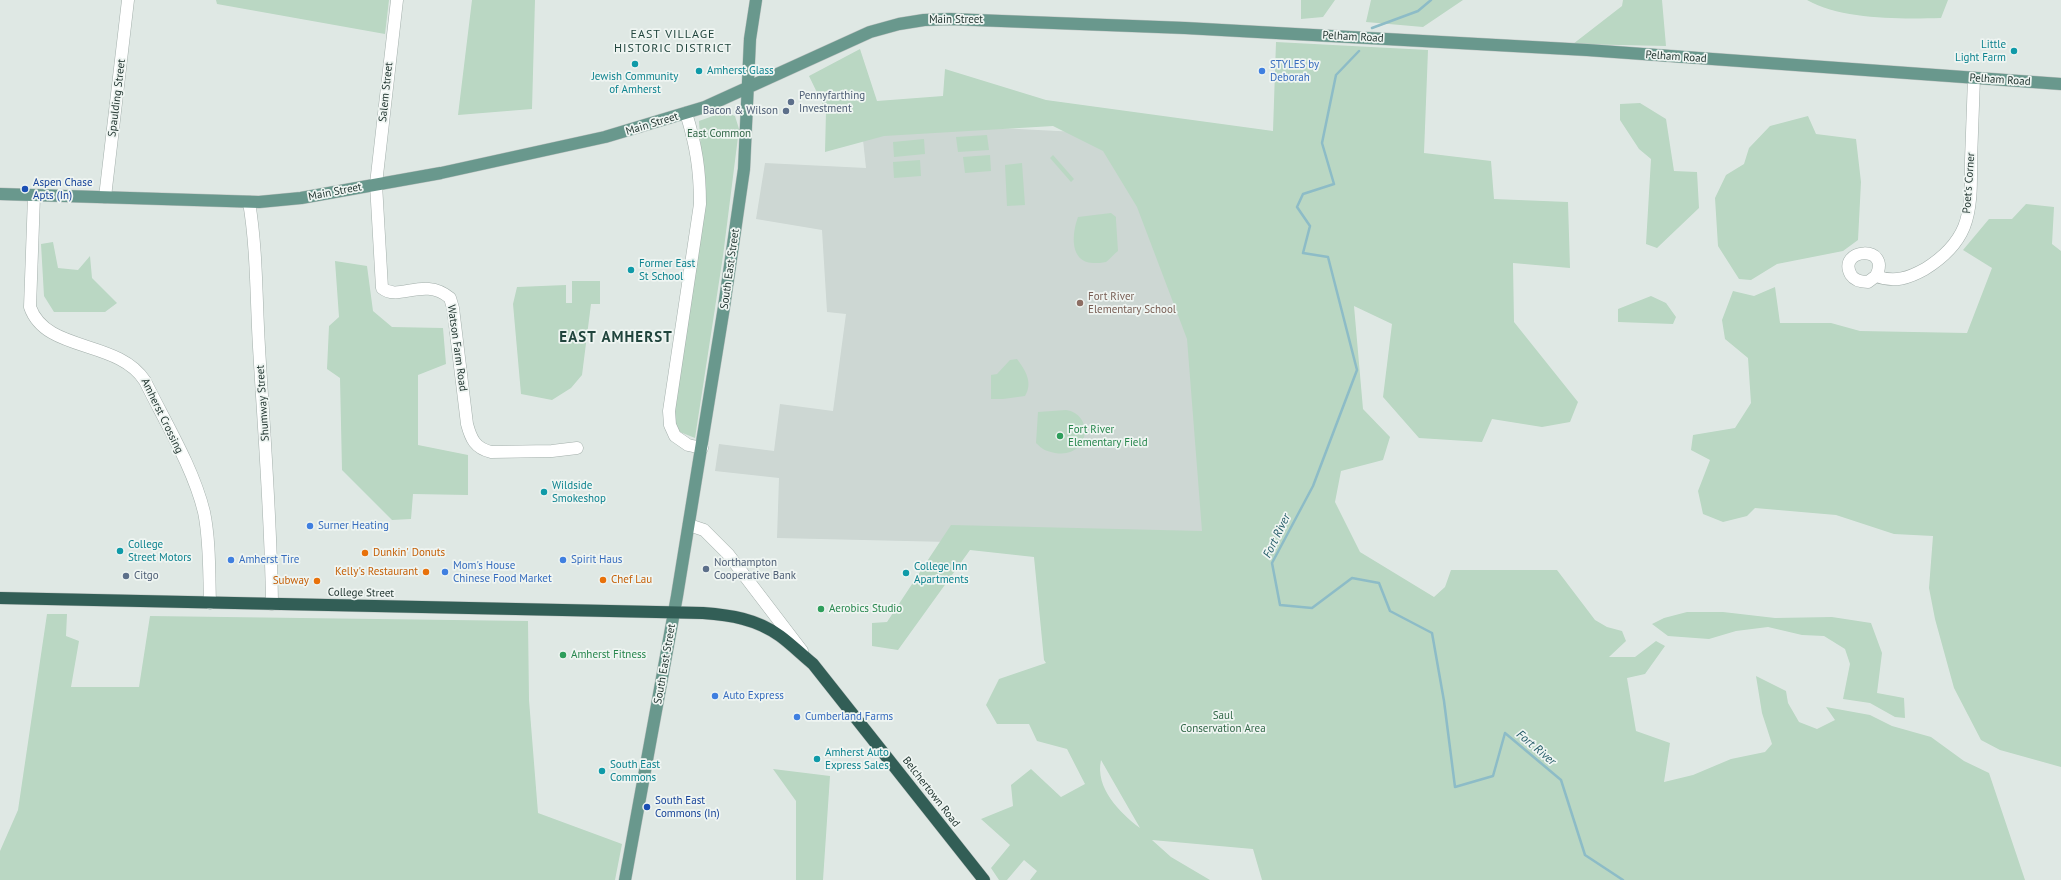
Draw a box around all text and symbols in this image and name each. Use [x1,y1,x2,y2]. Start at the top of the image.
street label: Main Street [929,13,983,27]
district label: EAST VILLAGE HISTORIC DISTRICT [614,28,732,56]
street label: Pelham Road [1322,29,1384,45]
place label: Little Light Farm [1955,38,2006,64]
marker: Little Light Farm [2009,46,2019,56]
street label: Pelham Road [1645,48,1707,66]
street label: Spaulding Street [106,58,128,138]
place label: STYLES by Deborah [1270,58,1319,84]
marker: Jewish Community of Amherst [630,59,640,69]
street label: Salem Street [376,61,396,123]
place label: Amherst Glass [707,64,774,78]
marker: Amherst Glass [694,66,704,76]
marker: STYLES by Deborah [1257,66,1267,76]
place label: Jewish Community of Amherst [592,70,678,96]
street label: Pelham Road [1969,71,2031,89]
place label: Pennyfarthing Investment [799,89,865,115]
marker: Pennyfarthing Investment [786,97,796,107]
place label: Bacon & Wilson [703,104,778,118]
marker: Bacon & Wilson [781,106,791,116]
street label: Main Street [624,110,680,138]
park label: East Common [687,127,751,141]
street label: Poet's Corner [1960,152,1978,214]
place label: Aspen Chase Apts (In) [33,176,93,202]
street label: Main Street [307,180,363,204]
marker: Aspen Chase Apts (In) [20,184,30,194]
street label: South East Street [718,228,742,310]
place label: Former East St School [639,257,695,283]
marker: Former East St School [626,265,636,275]
place label: Fort River Elementary School [1088,290,1176,316]
marker: Fort River Elementary School [1075,298,1085,308]
street label: Watson Farm Road [444,304,470,392]
district label: EAST AMHERST [559,329,673,347]
street label: Shumway Street [254,364,272,442]
street label: Amherst Crossing [138,376,186,456]
place label: Fort River Elementary Field [1068,423,1148,449]
marker: Fort River Elementary Field [1055,431,1065,441]
place label: Wildside Smokeshop [552,479,606,505]
marker: Wildside Smokeshop [539,487,549,497]
water label: Fort River [1260,512,1294,560]
place label: Surner Heating [318,519,389,533]
marker: Surner Heating [305,521,315,531]
place label: College Street Motors [128,538,192,564]
marker: College Street Motors [115,546,125,556]
place label: Dunkin' Donuts [373,546,445,560]
marker: Dunkin' Donuts [360,548,370,558]
place label: Amherst Tire [239,553,299,567]
place label: Spirit Haus [571,553,623,567]
marker: Amherst Tire [226,555,236,565]
marker: Spirit Haus [558,555,568,565]
place label: Northampton Cooperative Bank [714,556,796,582]
place label: Mom's House Chinese Food Market [453,559,552,585]
place label: College Inn Apartments [914,560,969,586]
marker: Northampton Cooperative Bank [701,564,711,574]
place label: Kelly's Restaurant [335,565,418,579]
marker: Kelly's Restaurant [421,567,431,577]
marker: Mom's House Chinese Food Market [440,567,450,577]
marker: College Inn Apartments [901,568,911,578]
place label: Citgo [134,569,159,583]
marker: Citgo [121,571,131,581]
place label: Chef Lau [611,573,652,587]
place label: Subway [273,574,309,588]
marker: Chef Lau [598,575,608,585]
marker: Subway [312,576,322,586]
street label: College Street [328,586,394,600]
place label: Aerobics Studio [829,602,902,616]
marker: Aerobics Studio [816,604,826,614]
street label: South East Street [651,623,679,705]
place label: Amherst Fitness [571,648,646,662]
marker: Amherst Fitness [558,650,568,660]
place label: Auto Express [723,689,784,703]
marker: Auto Express [710,691,720,701]
park label: Saul Conservation Area [1180,709,1266,735]
place label: Cumberland Farms [805,710,893,724]
marker: Cumberland Farms [792,712,802,722]
water label: Fort River [1513,727,1559,769]
place label: Amherst Auto Express Sales [825,746,889,772]
marker: Amherst Auto Express Sales [812,754,822,764]
street label: Belchertown Road [899,754,963,830]
place label: South East Commons [610,758,660,784]
marker: South East Commons [597,766,607,776]
place label: South East Commons (In) [655,794,720,820]
marker: South East Commons (In) [642,802,652,812]

